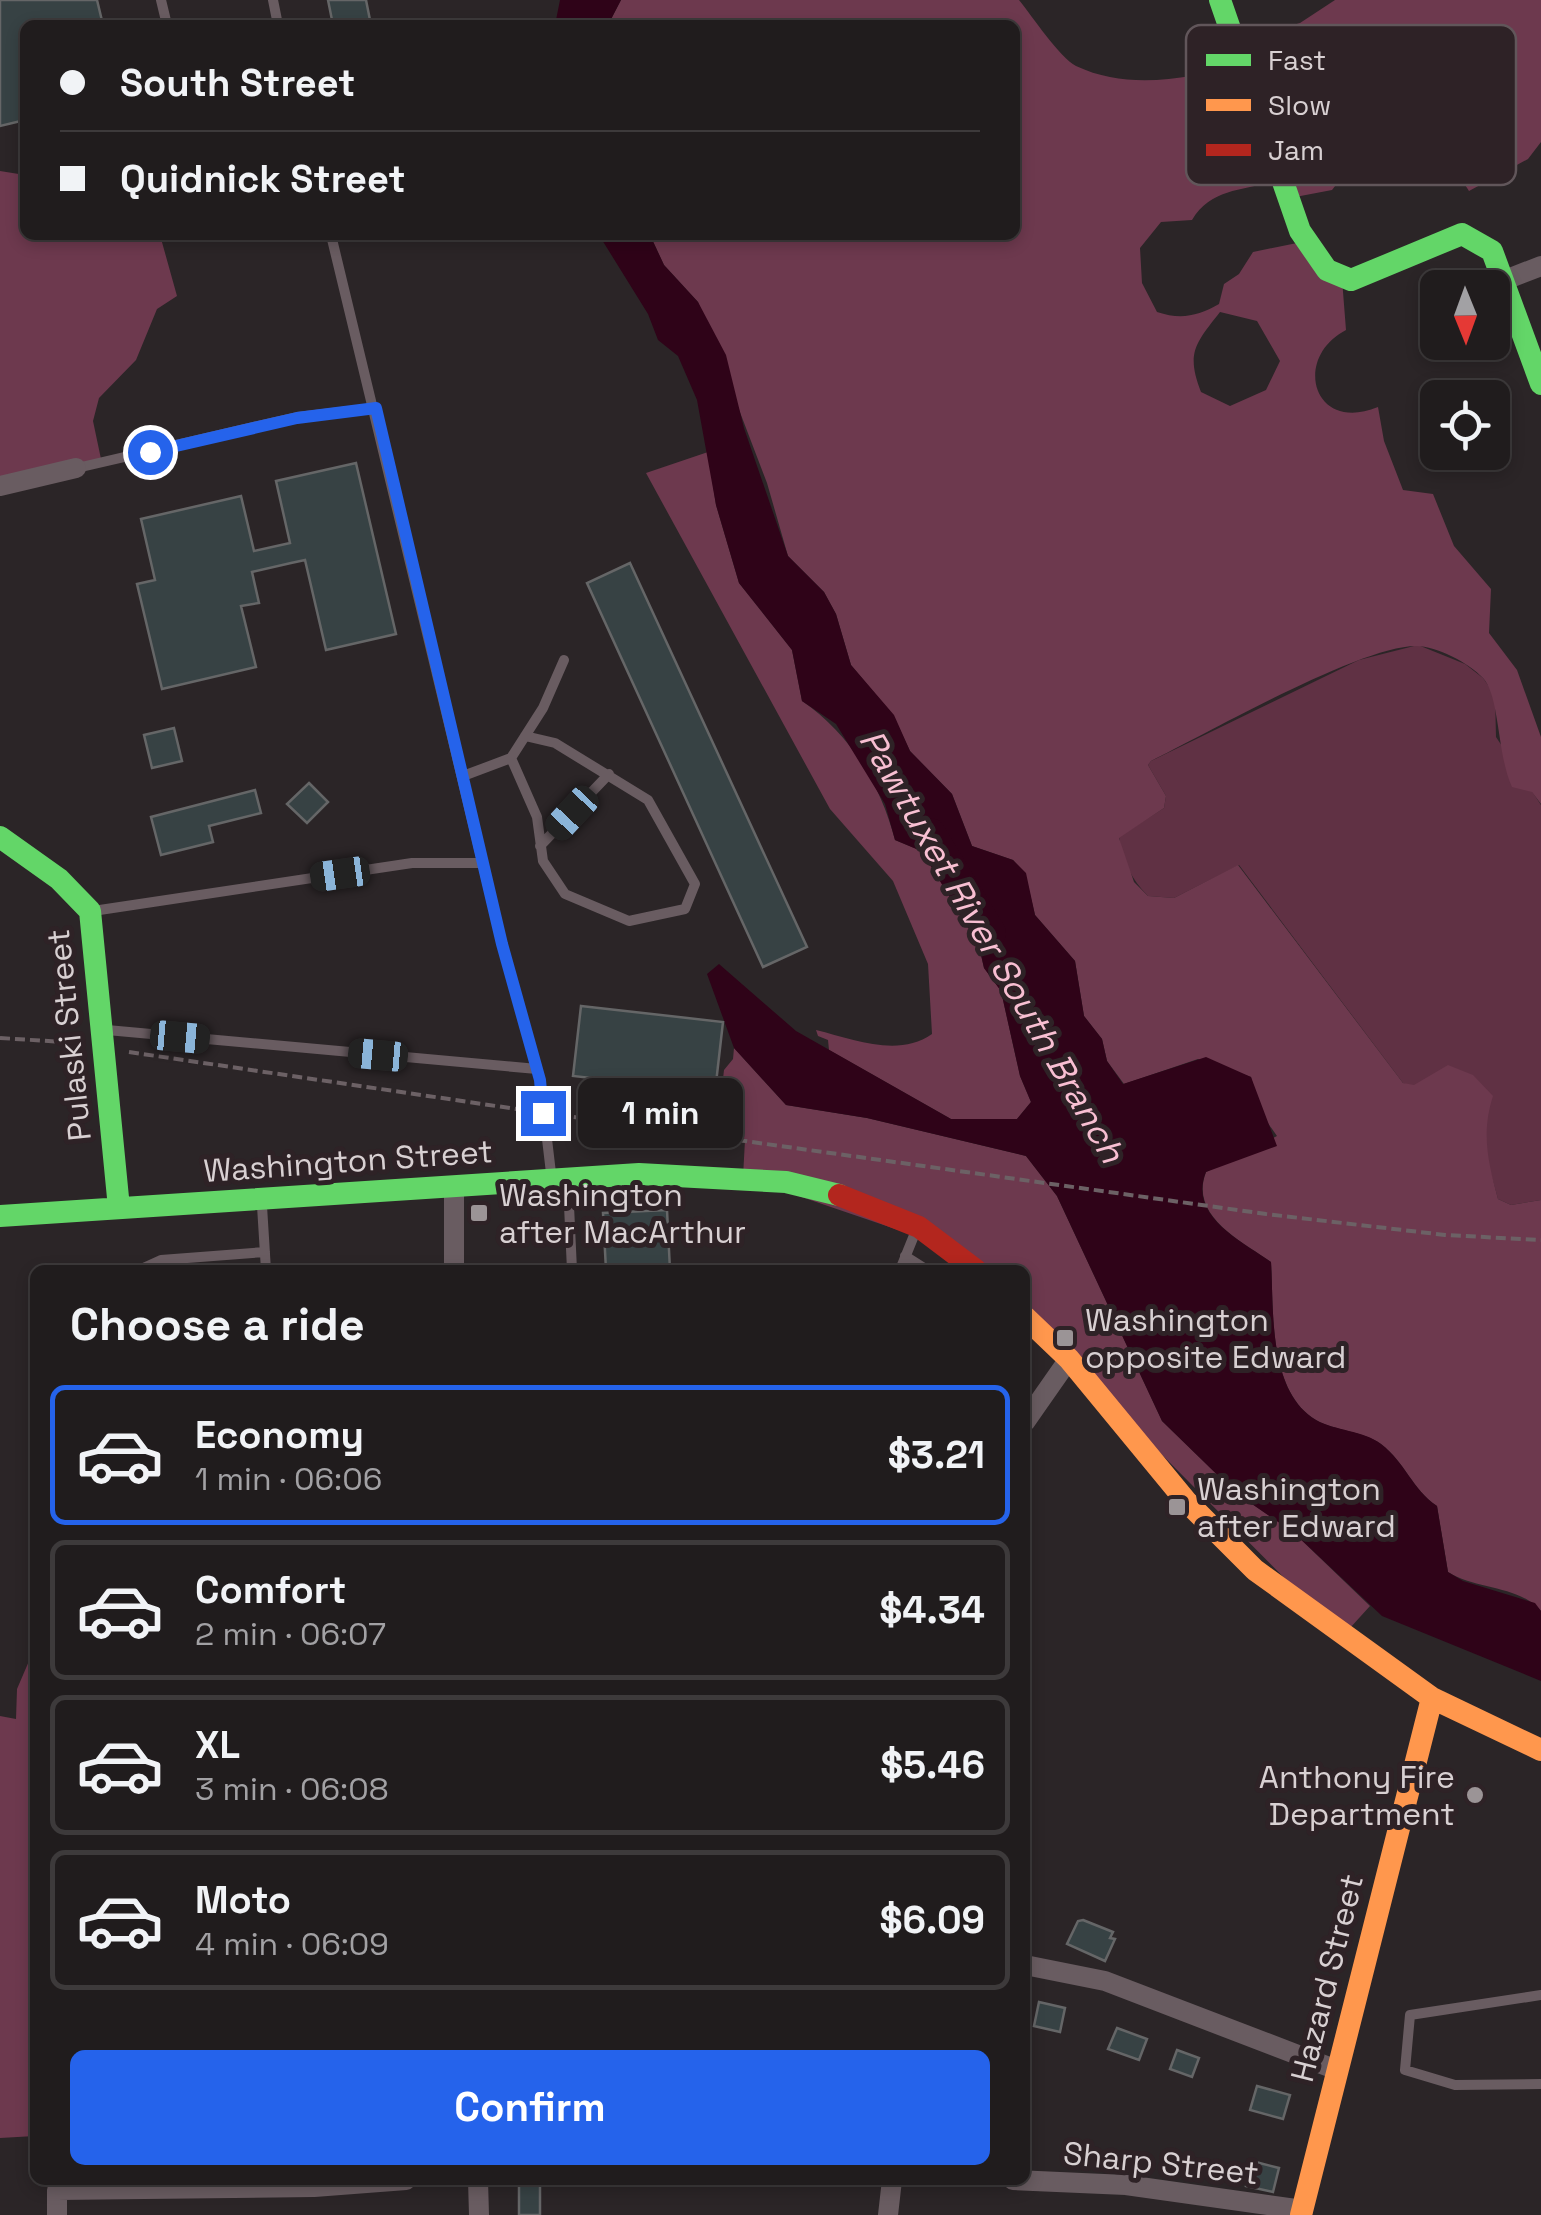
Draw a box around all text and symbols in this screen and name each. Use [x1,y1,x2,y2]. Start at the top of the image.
legend [1186,25,1516,185]
text: Fast [1268,42,1326,78]
text: South Street [120,59,355,107]
text: Slow [1268,87,1331,123]
text: Jam [1268,132,1324,168]
text: Quidnick Street [120,155,406,203]
north arrow [1420,270,1510,360]
map controls [1420,270,1510,470]
button: locate [1420,380,1510,470]
route start [128,430,173,475]
water label: Pawtuxet River South Branch [850,721,1135,1171]
car [541,781,603,845]
car [308,855,372,893]
street label: Pulaski Street [38,927,100,1143]
car [149,1019,211,1055]
car [347,1037,409,1073]
callout: 1 min [578,1078,743,1148]
route end [521,1091,566,1136]
text: 1 min [621,1093,700,1133]
street label: Washington Street [202,1131,494,1191]
place label: Washington after MacArthur [499,1175,746,1252]
marker: Washington after MacArthur [468,1202,490,1224]
text: Choose a ride [70,1296,365,1353]
place label: Washington opposite Edward [1085,1300,1346,1377]
marker: Washington opposite Edward [1054,1327,1076,1349]
icon: car [75,1410,165,1500]
text: Economy [195,1411,364,1459]
text: $3.21 [888,1431,985,1479]
text: 1 min · 06:06 [195,1459,382,1499]
place label: Washington after Edward [1197,1469,1396,1546]
marker: Washington after Edward [1166,1496,1188,1518]
icon: car [75,1565,165,1655]
text: Comfort [195,1566,346,1614]
text: $4.34 [879,1586,985,1634]
text: 2 min · 06:07 [195,1614,386,1654]
icon: car [75,1720,165,1810]
text: XL [195,1721,240,1769]
text: $5.46 [880,1741,985,1789]
place label: Anthony Fire Department [1259,1757,1455,1834]
text: 3 min · 06:08 [195,1769,389,1809]
marker: Anthony Fire Department [1464,1784,1486,1806]
street label: Hazard Street [1282,1870,1372,2086]
icon: car [75,1875,165,1965]
text: Moto [195,1876,291,1924]
text: $6.09 [880,1896,985,1944]
text: 4 min · 06:09 [195,1924,389,1964]
button: Confirm [70,2050,990,2165]
street label: Sharp Street [1061,2133,1261,2193]

